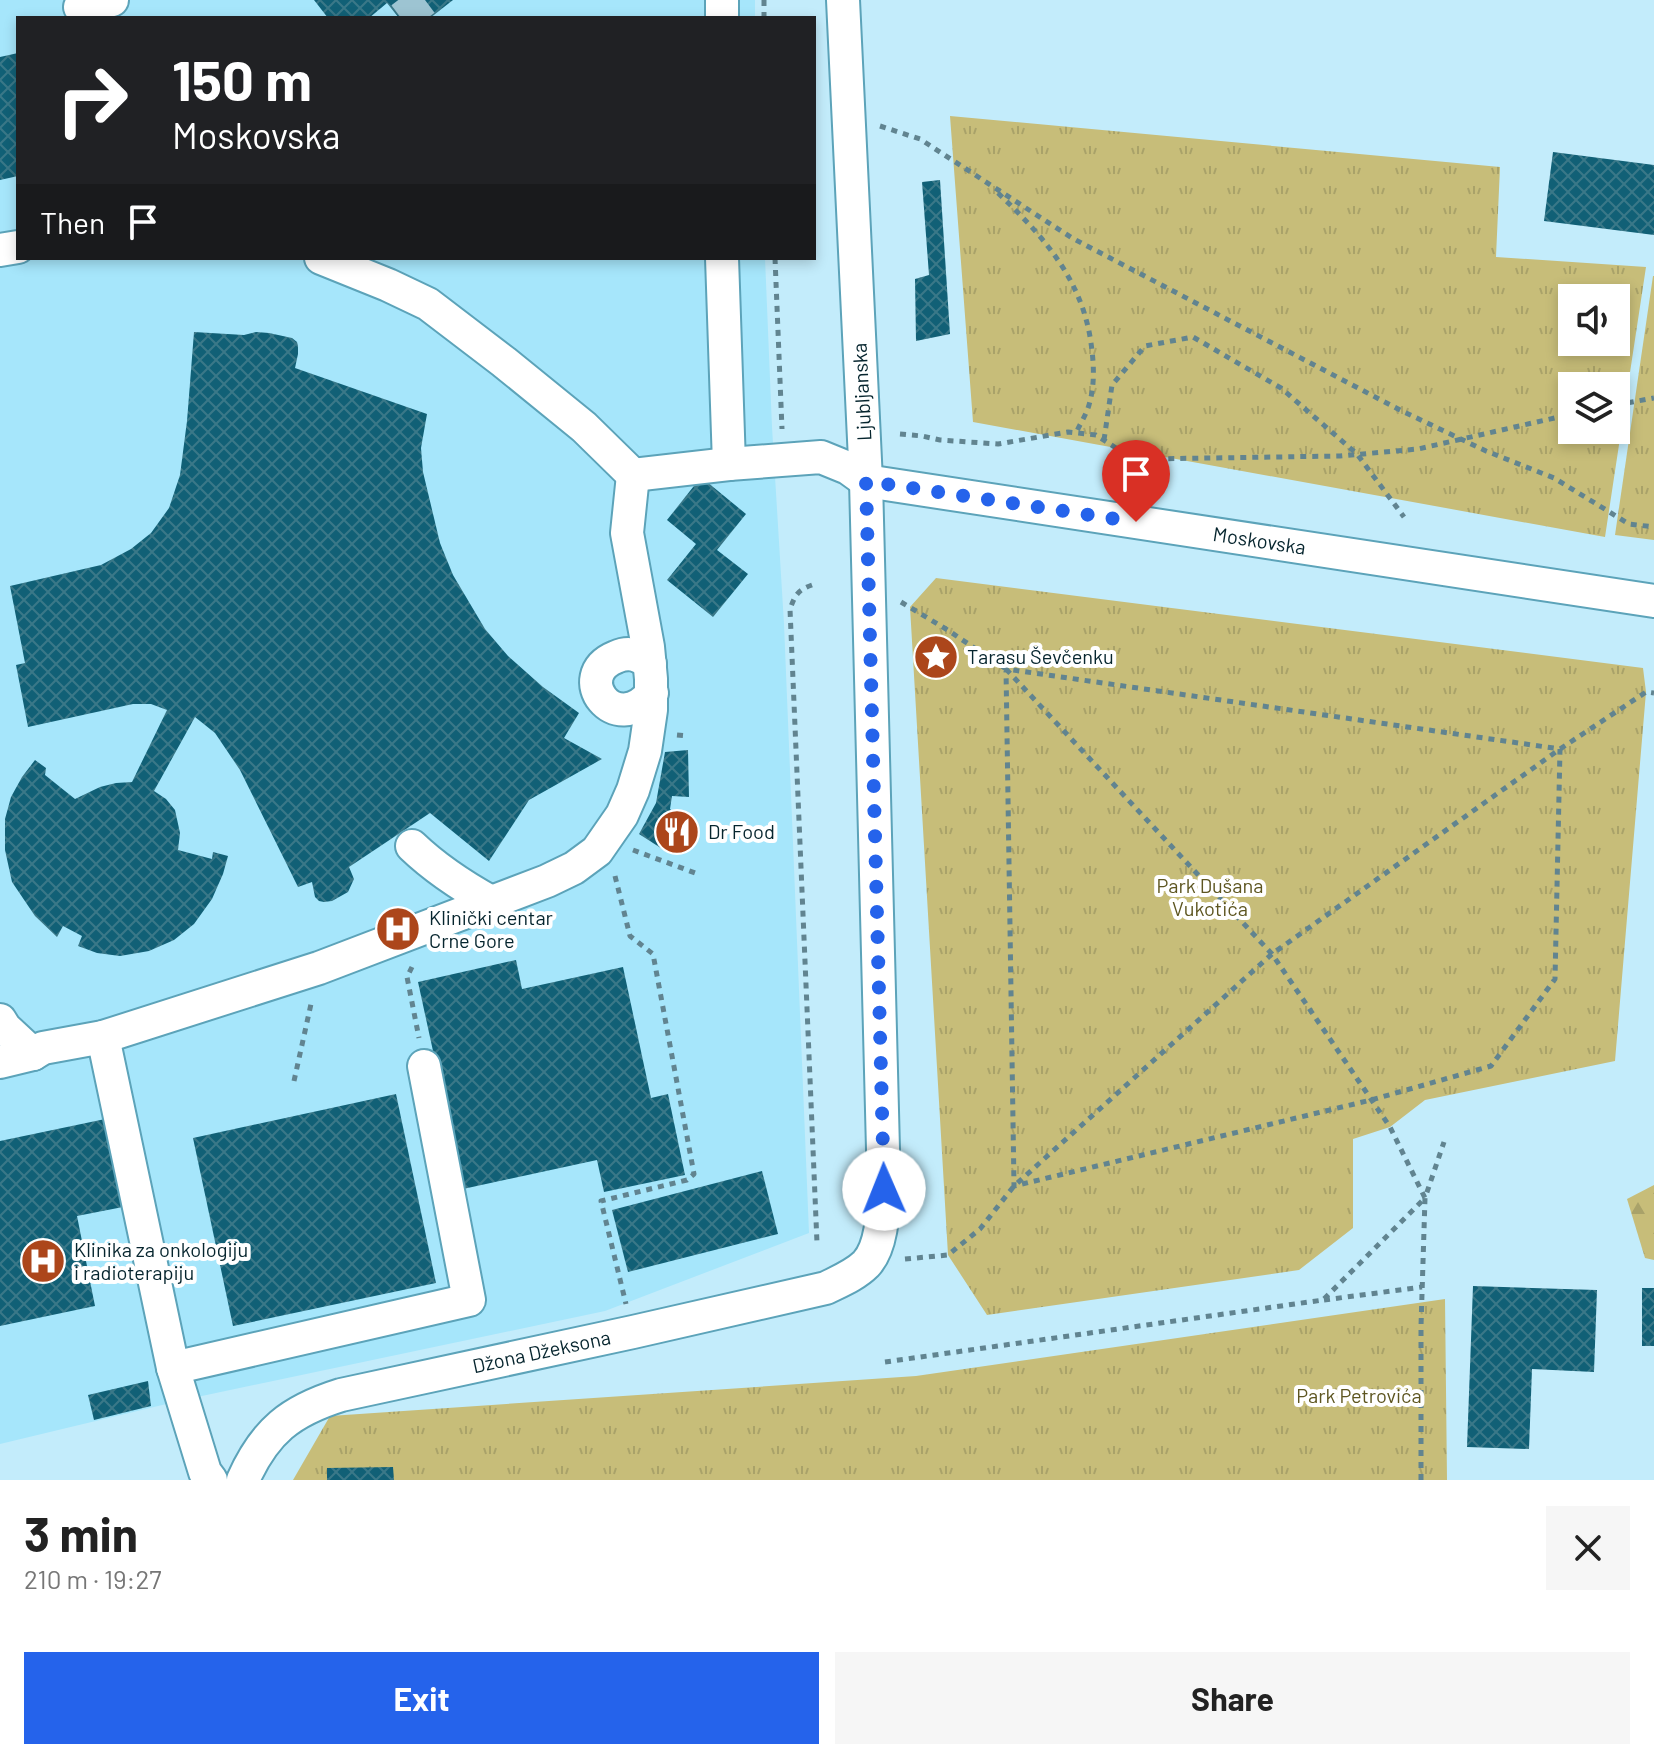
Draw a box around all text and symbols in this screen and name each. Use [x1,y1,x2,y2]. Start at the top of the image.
text: 150 m [172,45,312,112]
icon: right [40,48,144,152]
text: Moskovska [172,113,340,156]
icon: arrive [121,200,165,244]
text: Then [40,204,105,240]
map controls [1558,284,1630,444]
button: sound [1558,284,1630,356]
street label: Ljubljanska [846,342,876,442]
button: layers [1558,372,1630,444]
pin [1102,440,1170,522]
icon: arrive [1114,452,1158,496]
street label: Moskovska [1212,521,1308,559]
place icon: Tarasu Ševčenku [912,633,960,681]
place label: Tarasu Ševčenku [967,644,1114,668]
restaurant icon: Dr Food [653,808,701,856]
place label: Dr Food [708,819,775,843]
park label: Park Dušana Vukotića [1157,873,1264,920]
hospital icon: Klinički centar Crne Gore [374,905,422,953]
place label: Klinički centar Crne Gore [429,905,553,952]
position arrow [842,1147,926,1231]
hospital icon: Klinika za onkologiju i radioterapiju [19,1237,67,1285]
place label: Klinika za onkologiju i radioterapiju [74,1237,248,1284]
street label: Džona Džeksona [470,1324,613,1377]
park label: Park Petrovića [1296,1383,1422,1407]
text: 3 min [24,1504,138,1562]
button: close [1546,1506,1630,1590]
text: 210 m · 19:27 [24,1563,162,1594]
button: Exit [24,1652,819,1744]
button: Share [835,1652,1630,1744]

